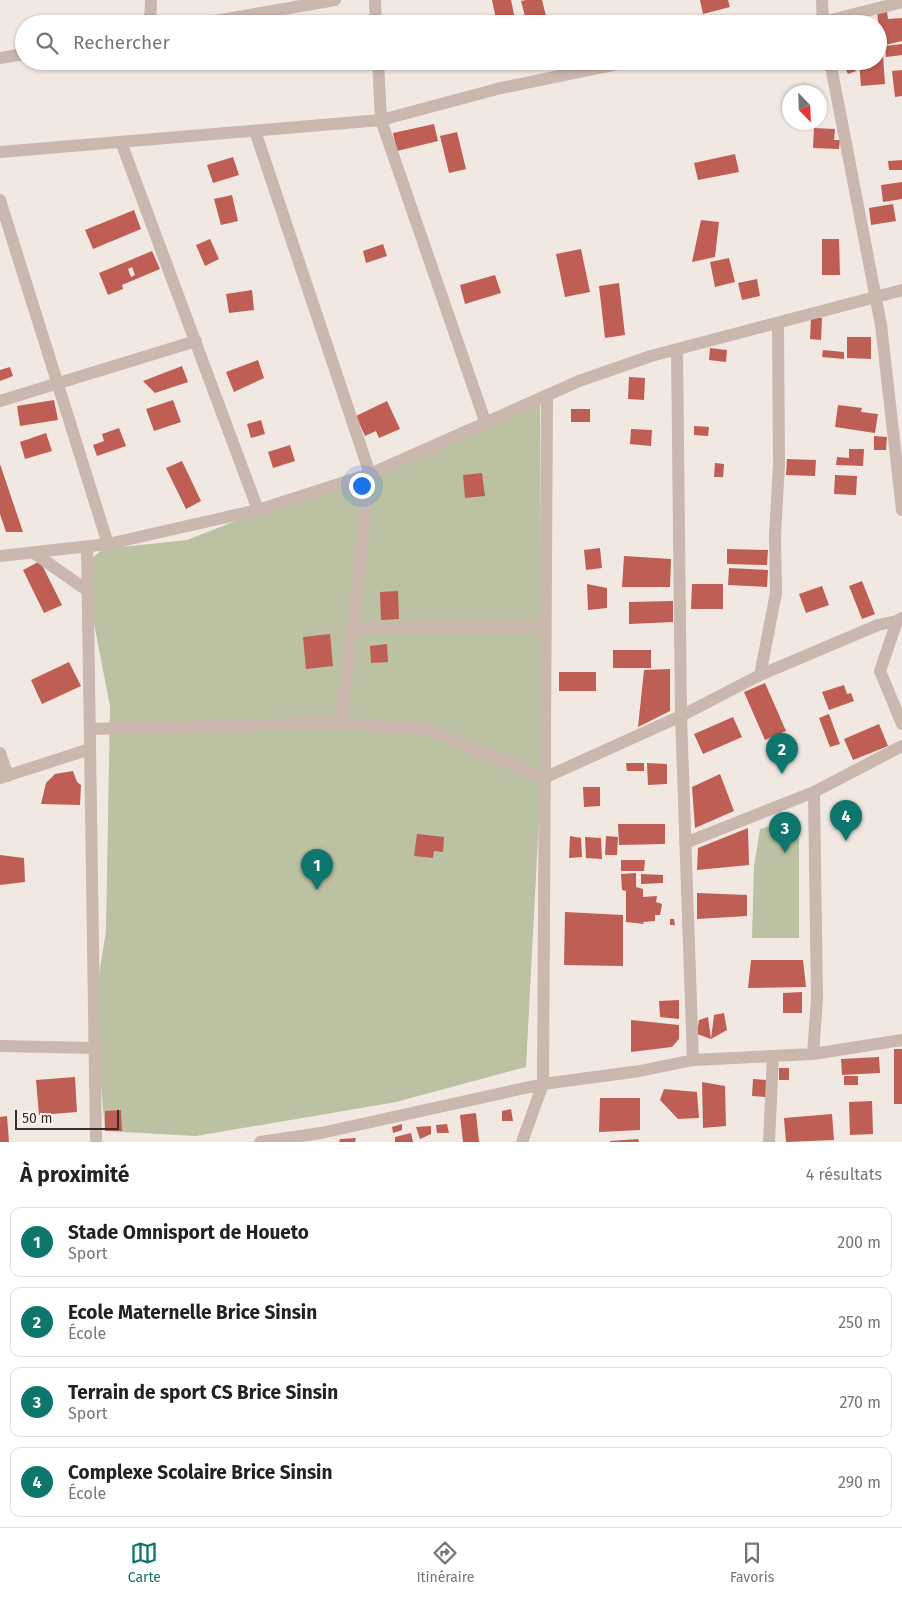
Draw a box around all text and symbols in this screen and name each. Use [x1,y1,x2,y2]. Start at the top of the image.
search box [15,15,887,70]
icon: search [33,29,61,57]
text: Rechercher [73,31,170,54]
north arrow [782,85,827,130]
your location [349,473,375,499]
pin: 2 [766,733,798,774]
pin: 4 [830,800,862,841]
pin: 3 [769,812,801,853]
pin: 1 [301,849,333,890]
scale bar [15,1107,119,1130]
text: 50 m [22,1110,53,1127]
text: À proximité [20,1162,129,1188]
text: 4 résultats [806,1165,882,1184]
text: Stade Omnisport de Houeto [68,1221,309,1244]
text: 1 [33,1233,41,1252]
text: 200 m [837,1233,881,1252]
text: Sport [68,1244,108,1263]
text: Ecole Maternelle Brice Sinsin [68,1301,317,1324]
text: 2 [33,1313,41,1332]
text: 250 m [838,1313,881,1332]
text: École [68,1324,106,1343]
text: Terrain de sport CS Brice Sinsin [68,1381,338,1404]
text: 3 [33,1393,41,1412]
text: 270 m [839,1393,881,1412]
text: Sport [68,1404,108,1423]
text: Complexe Scolaire Brice Sinsin [68,1461,332,1484]
text: 4 [32,1473,42,1492]
text: 290 m [838,1473,881,1492]
text: École [68,1484,106,1503]
tab: Carte [128,1539,161,1586]
tab: Itinéraire [416,1539,474,1586]
tab: Favoris [730,1539,774,1586]

